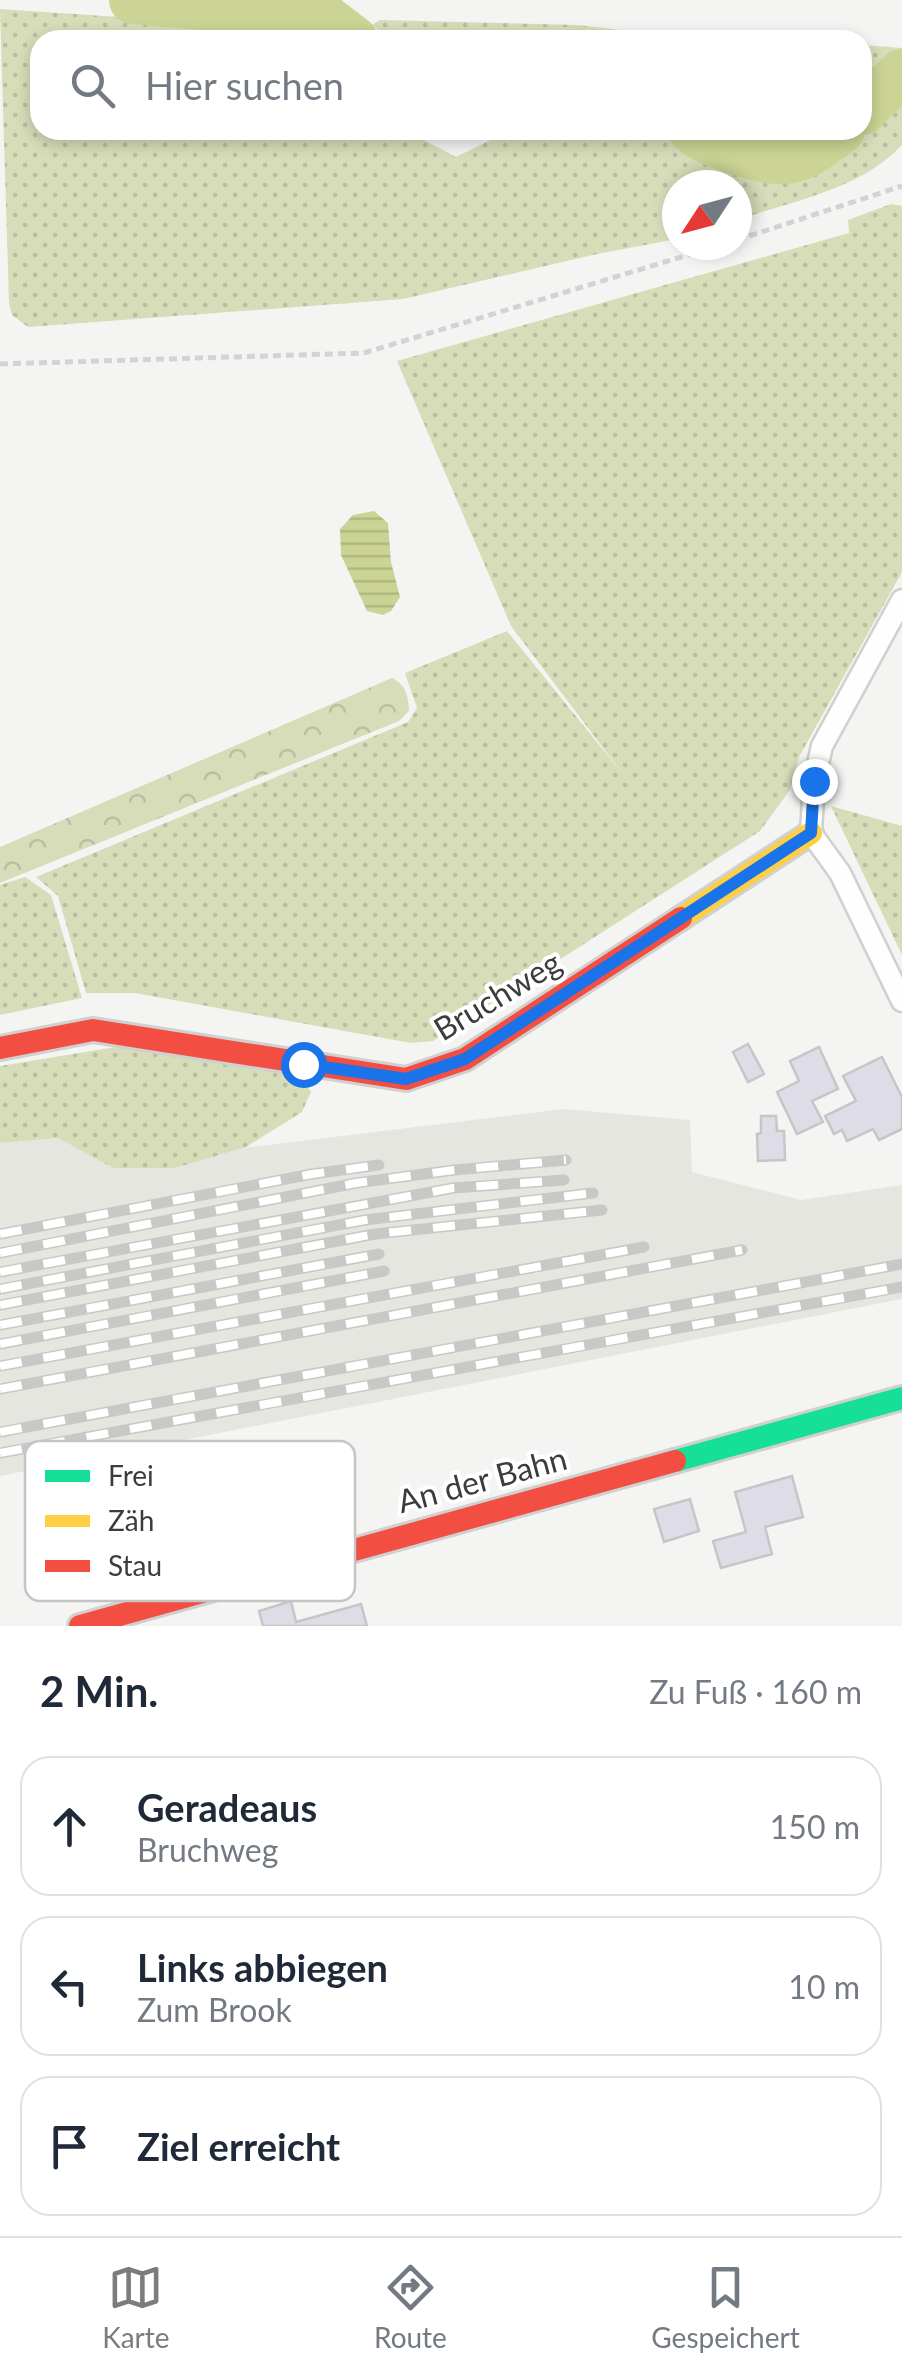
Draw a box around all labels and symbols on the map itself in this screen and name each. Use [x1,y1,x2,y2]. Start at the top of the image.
north arrow [662,170,752,260]
route end [792,759,838,805]
street label: Bruchweg [426,942,568,1048]
route start [281,1042,327,1088]
street label: An der Bahn [393,1438,571,1520]
legend [25,1441,355,1601]
text: Frei [108,1458,154,1492]
text: Zäh [108,1503,154,1537]
text: Stau [108,1548,162,1582]

